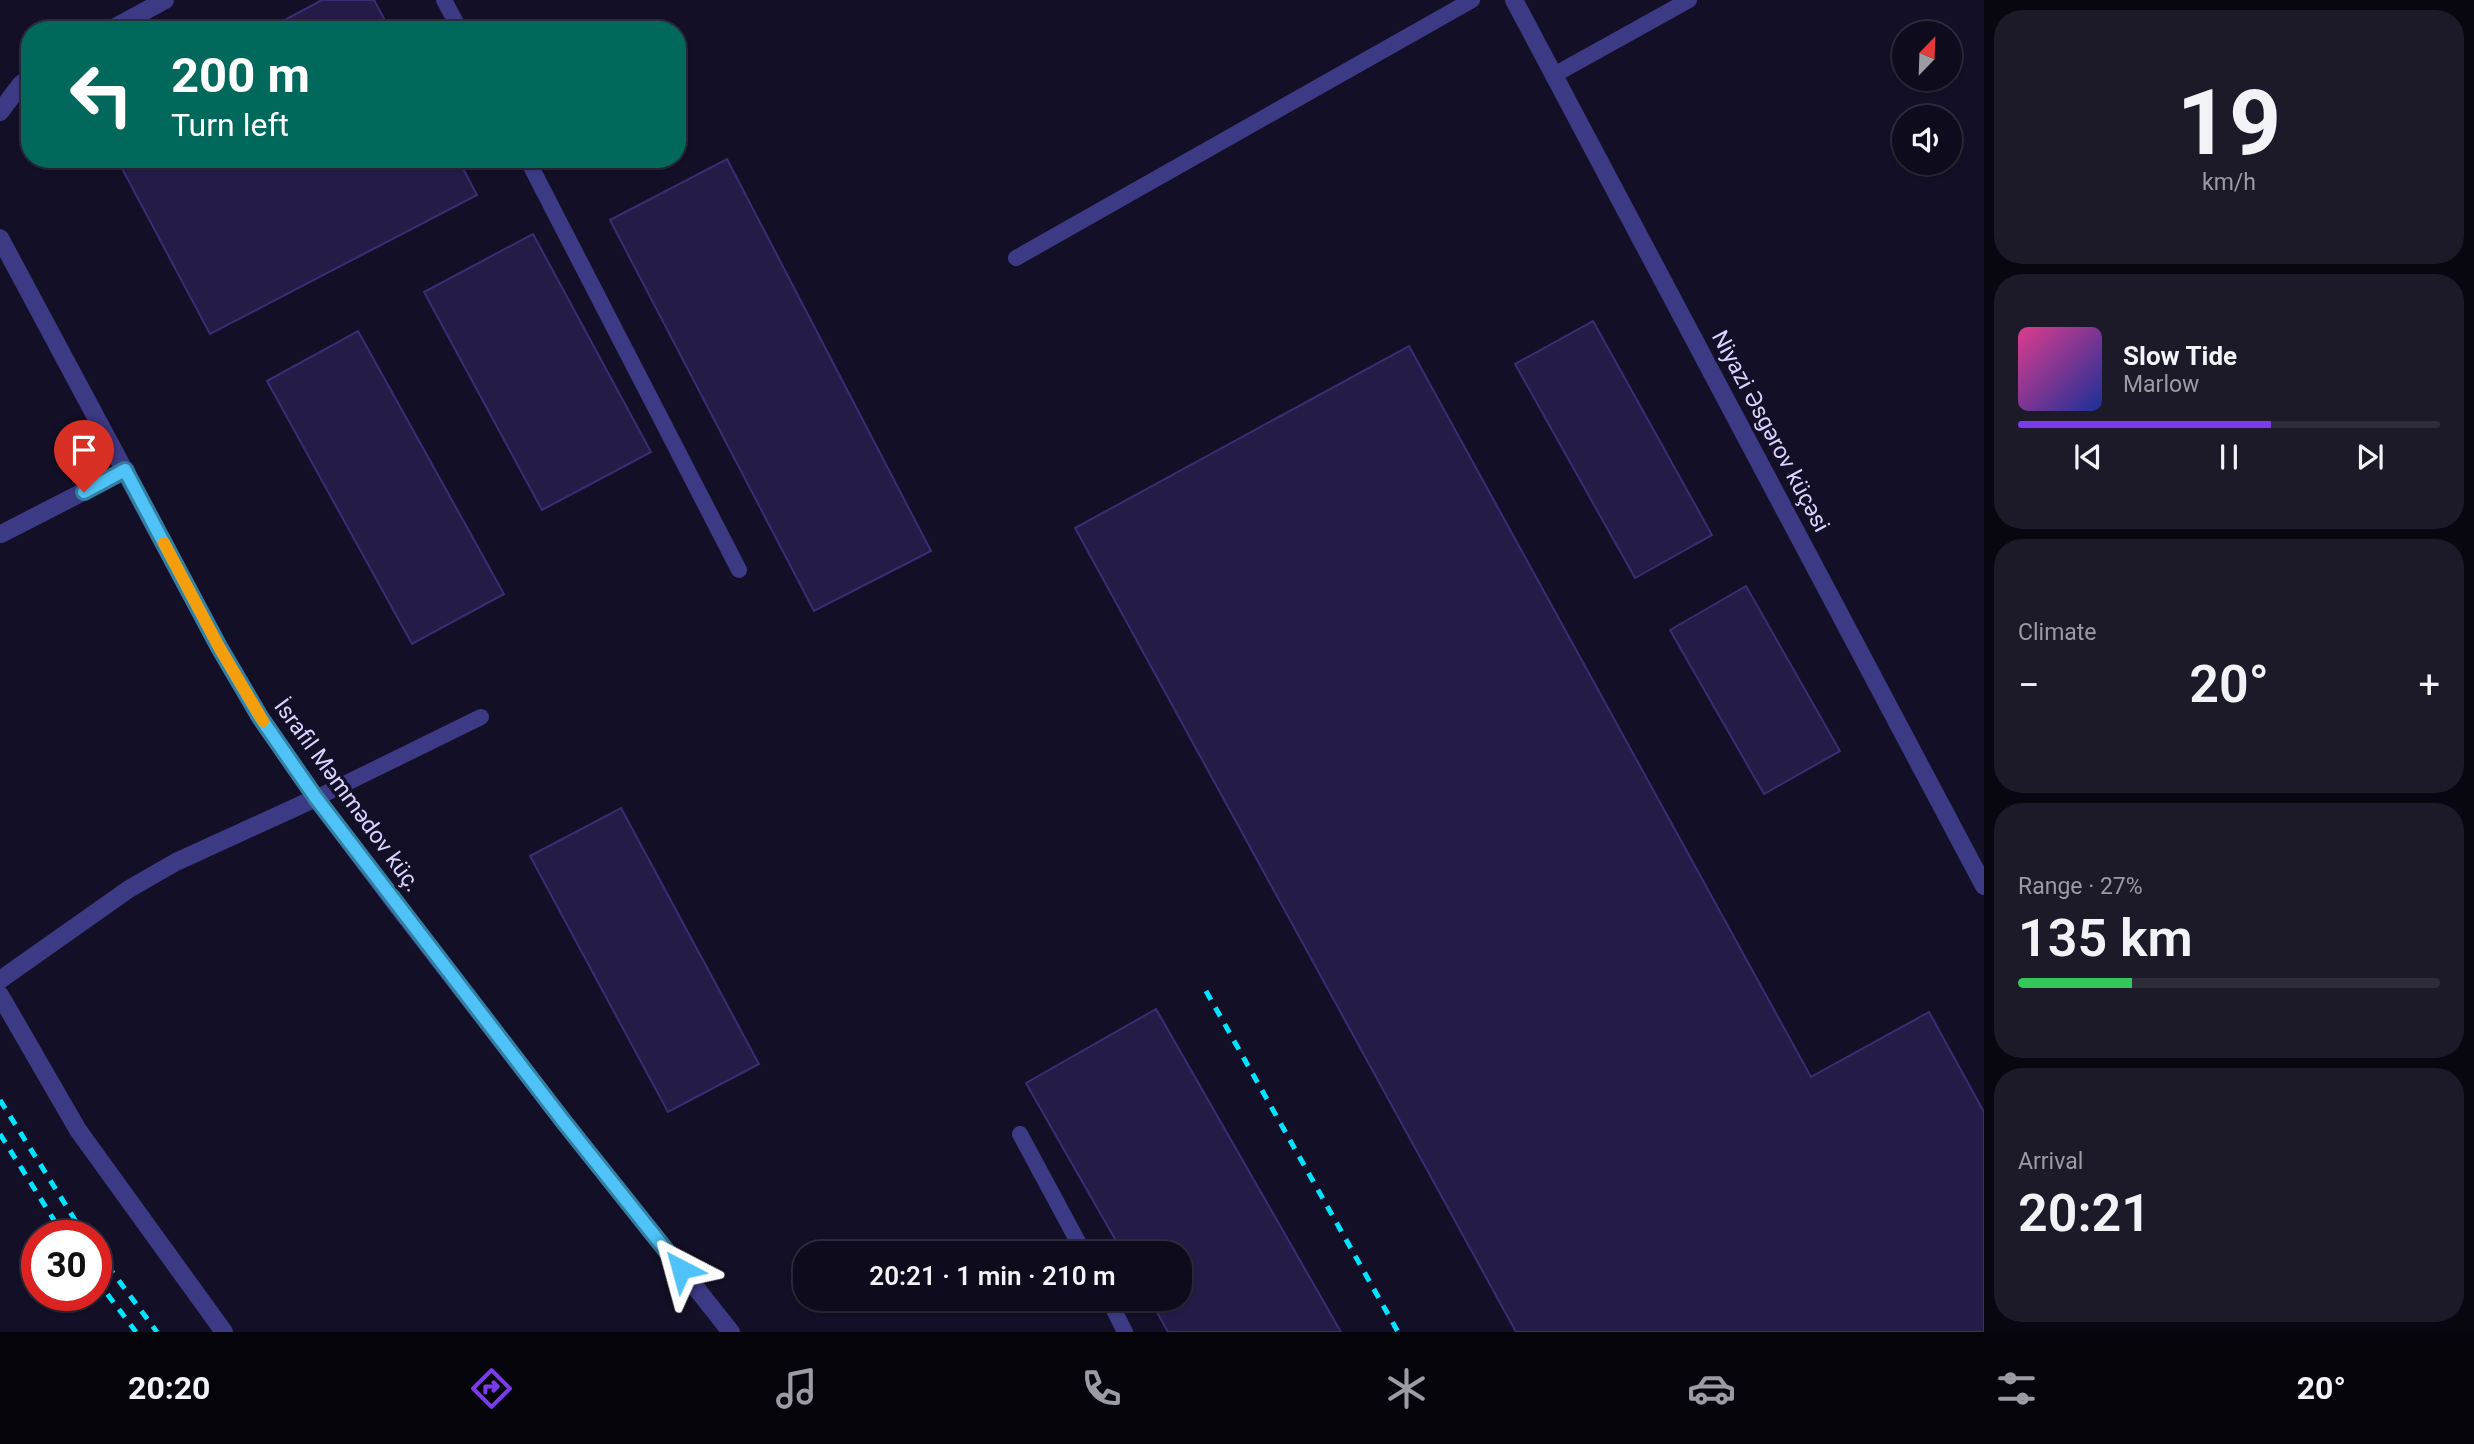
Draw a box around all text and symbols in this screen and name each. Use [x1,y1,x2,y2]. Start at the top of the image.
north arrow [1892,21,1962,91]
map controls [1892,21,1962,175]
text: 200 m [171,47,310,104]
icon: left [56,49,147,140]
text: 19 [2177,70,2281,176]
button: sound [1892,105,1962,175]
text: Turn left [171,106,289,144]
text: km/h [2202,169,2256,196]
street label: Niyazi Əsgərov küçəsi [1706,326,1835,536]
text: Slow Tide [2123,341,2237,371]
text: Marlow [2123,371,2199,398]
pin [54,420,114,492]
icon: arrive [65,431,103,469]
icon: previous [2069,438,2107,476]
icon: pause [2210,438,2248,476]
icon: next [2351,438,2389,476]
text: Climate [2018,619,2097,646]
text: 20° [2189,654,2269,715]
text: − [2018,663,2040,707]
text: + [2418,663,2440,707]
street label: İsrafil Məmmədov küç. [269,694,427,897]
text: Range · 27% [2018,873,2143,900]
text: 135 km [2018,908,2193,969]
text: Arrival [2018,1148,2083,1175]
text: 20:21 [2018,1183,2151,1244]
speed limit sign: 30 [21,1220,112,1311]
position arrow [644,1232,718,1306]
text: 20:21 · 1 min · 210 m [869,1261,1116,1291]
icon: directions [467,1364,516,1413]
icon: music [772,1364,821,1413]
icon: phone [1077,1364,1126,1413]
icon: climate [1382,1364,1431,1413]
icon: car [1687,1364,1736,1413]
icon: filters [1992,1364,2041,1413]
text: 20:20 [128,1369,210,1407]
text: 20° [2297,1369,2346,1407]

